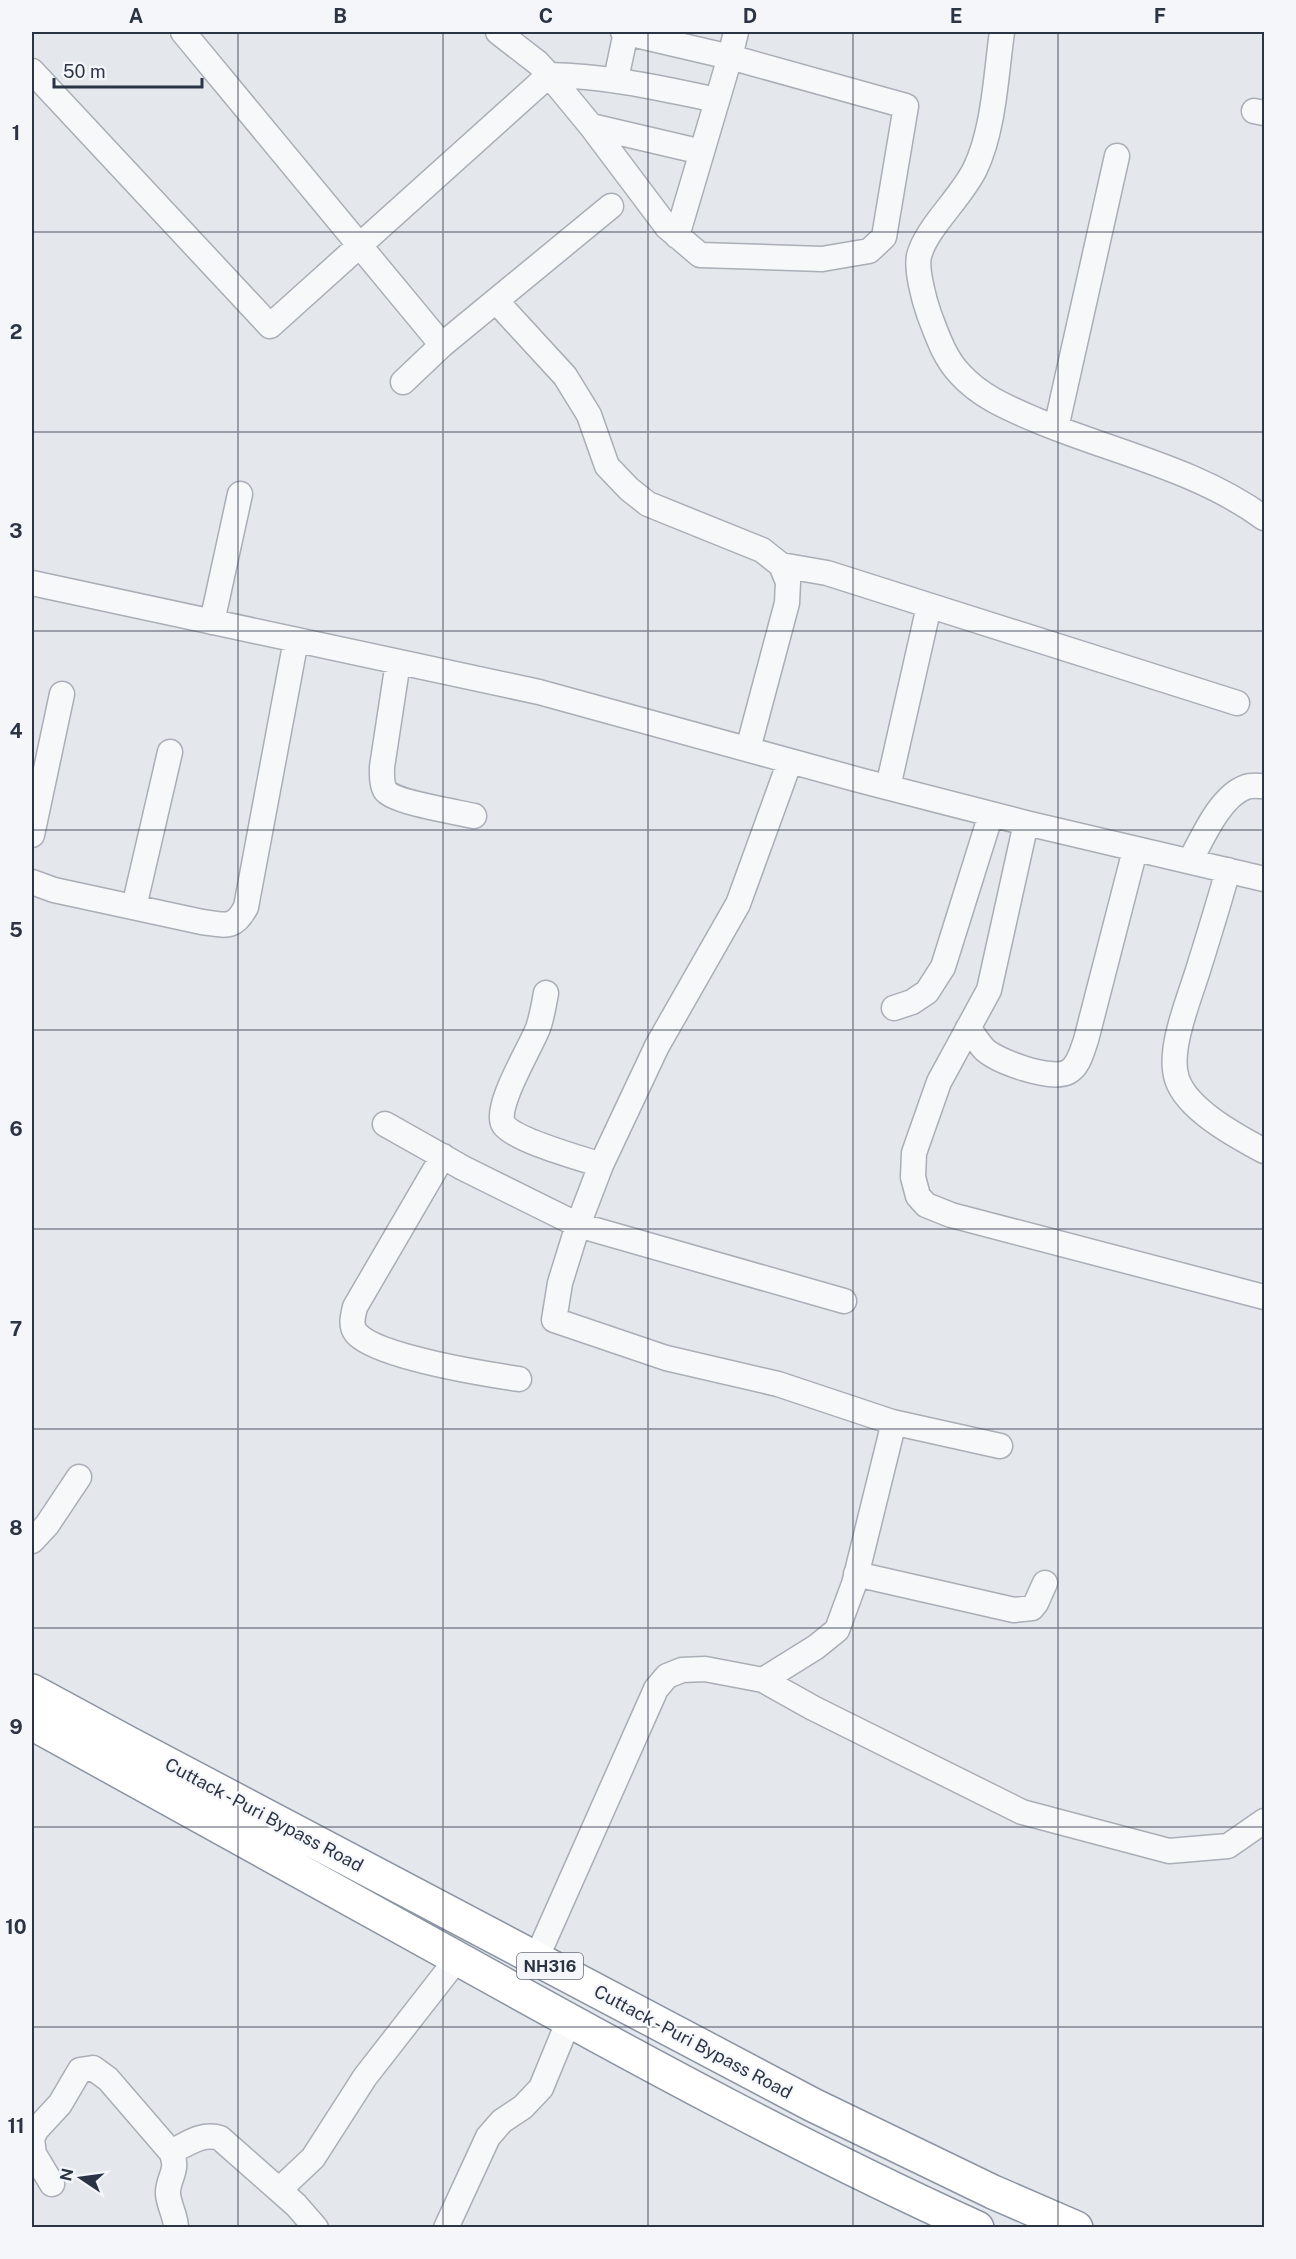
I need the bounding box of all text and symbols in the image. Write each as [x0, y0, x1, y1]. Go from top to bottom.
text: A [129, 4, 143, 28]
text: B [333, 4, 347, 28]
text: C [539, 4, 553, 28]
text: D [743, 4, 757, 28]
text: E [950, 4, 962, 28]
text: F [1154, 4, 1166, 28]
scale bar [54, 51, 202, 89]
text: 50 m [63, 61, 106, 82]
text: 1 [12, 121, 20, 145]
text: 2 [10, 320, 22, 344]
text: 3 [9, 519, 23, 543]
text: 4 [9, 719, 23, 743]
text: 5 [9, 918, 23, 942]
text: 6 [9, 1117, 23, 1141]
text: 7 [10, 1317, 22, 1341]
text: 8 [9, 1516, 23, 1540]
text: 9 [9, 1715, 23, 1739]
street label: Cuttack - Puri Bypass Road [162, 1753, 367, 1876]
text: 10 [5, 1915, 27, 1939]
road number: NH316 [517, 1953, 583, 1979]
street label: Cuttack - Puri Bypass Road [591, 1980, 796, 2103]
text: 11 [7, 2114, 25, 2138]
north arrow [51, 2148, 111, 2208]
text: N [56, 2167, 78, 2183]

